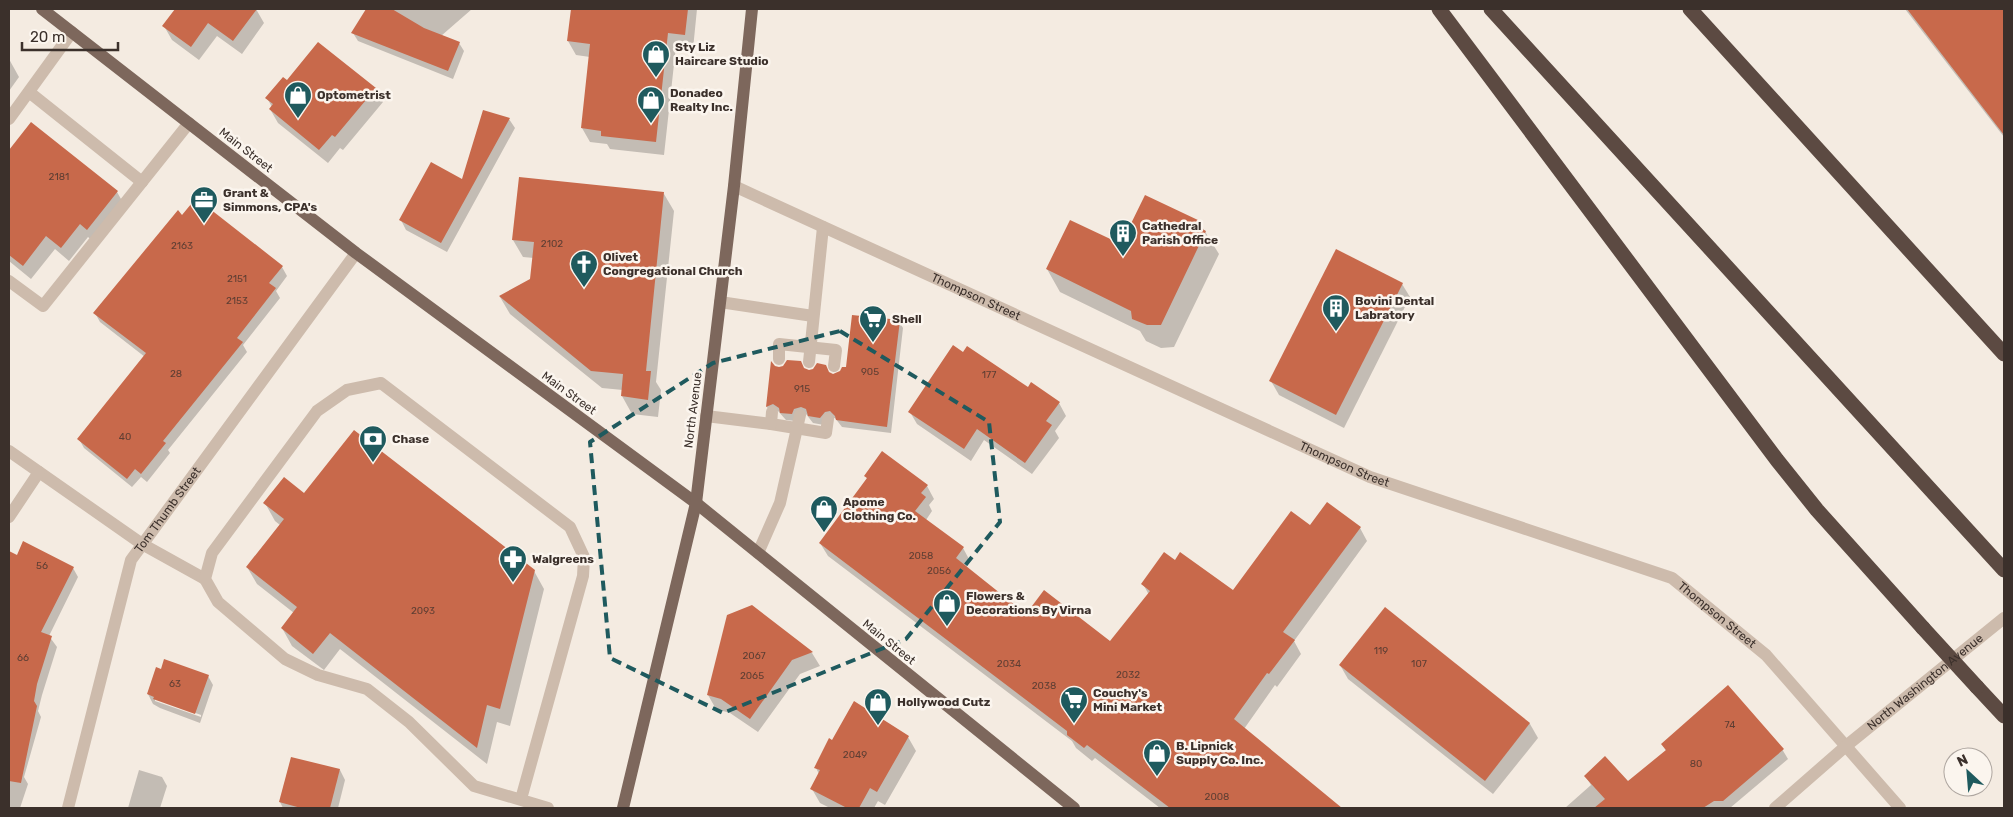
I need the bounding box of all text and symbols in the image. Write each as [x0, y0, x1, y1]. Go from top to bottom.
scale bar [22, 20, 119, 52]
text: 20 m [30, 28, 65, 46]
shop icon: Sty Liz Haircare Studio [641, 39, 671, 78]
place label: Sty Liz Haircare Studio [675, 40, 769, 68]
shop icon: Optometrist [283, 80, 313, 119]
shop icon: Donadeo Realty Inc. [636, 85, 666, 124]
place label: Donadeo Realty Inc. [670, 86, 733, 114]
place label: Optometrist [317, 88, 391, 102]
street label: Main Street [216, 125, 276, 175]
house number: 2181 [49, 171, 69, 183]
office icon: Grant & Simmons, CPA's [189, 185, 219, 224]
place label: Grant & Simmons, CPA's [223, 186, 317, 214]
building icon: Cathedral Parish Office [1108, 218, 1138, 257]
place label: Cathedral Parish Office [1142, 219, 1218, 247]
house number: 2102 [541, 238, 563, 250]
house number: 2163 [171, 240, 193, 252]
church icon: Olivet Congregational Church [569, 249, 599, 288]
place label: Olivet Congregational Church [603, 250, 743, 278]
street label: Thompson Street [929, 270, 1023, 323]
house number: 2151 [227, 273, 247, 285]
building icon: Bovini Dental Labratory [1321, 293, 1351, 332]
place label: Bovini Dental Labratory [1355, 294, 1434, 322]
house number: 2153 [226, 295, 248, 307]
supermarket icon: Shell [858, 304, 888, 343]
place label: Shell [892, 312, 922, 326]
house number: 905 [861, 366, 879, 378]
house number: 28 [170, 368, 182, 380]
street label: Main Street [539, 369, 599, 418]
house number: 177 [982, 369, 996, 381]
street label: North Avenue [681, 371, 705, 449]
house number: 915 [794, 383, 810, 395]
bank icon: Chase [358, 424, 388, 463]
house number: 40 [119, 431, 131, 443]
place label: Chase [392, 432, 429, 446]
street label: Thompson Street [1297, 439, 1391, 490]
street label: Tom Thumb Street [132, 464, 204, 555]
shop icon: Apome Clothing Co. [809, 494, 839, 533]
place label: Apome Clothing Co. [843, 495, 916, 523]
pharmacy icon: Walgreens [498, 544, 528, 583]
house number: 2058 [909, 550, 933, 562]
place label: Walgreens [532, 552, 594, 566]
house number: 56 [36, 560, 48, 572]
house number: 2056 [927, 565, 951, 577]
street label: Thompson Street [1675, 579, 1759, 651]
shop icon: Flowers & Decorations By Virna [932, 588, 962, 627]
place label: Flowers & Decorations By Virna [966, 589, 1091, 617]
house number: 2093 [411, 605, 435, 617]
street label: Main Street [860, 616, 918, 668]
street label: North Washington Avenue [1864, 631, 1986, 733]
house number: 119 [1374, 645, 1388, 657]
house number: 2067 [742, 650, 766, 662]
house number: 66 [17, 652, 29, 664]
house number: 2034 [997, 658, 1021, 670]
house number: 107 [1411, 658, 1427, 670]
house number: 2032 [1116, 669, 1140, 681]
house number: 2065 [740, 670, 764, 682]
house number: 63 [169, 678, 181, 690]
house number: 2038 [1032, 680, 1056, 692]
supermarket icon: Couchy's Mini Market [1059, 685, 1089, 724]
place label: Couchy's Mini Market [1093, 686, 1162, 714]
shop icon: Hollywood Cutz [863, 687, 893, 726]
place label: Hollywood Cutz [897, 695, 991, 709]
house number: 74 [1725, 719, 1736, 731]
shop icon: B. Lipnick Supply Co. Inc. [1142, 738, 1172, 777]
place label: B. Lipnick Supply Co. Inc. [1176, 739, 1263, 767]
north arrow [1943, 747, 1993, 797]
house number: 2049 [843, 749, 867, 761]
text: N [1954, 751, 1971, 771]
house number: 80 [1690, 758, 1702, 770]
house number: 2008 [1205, 791, 1229, 803]

